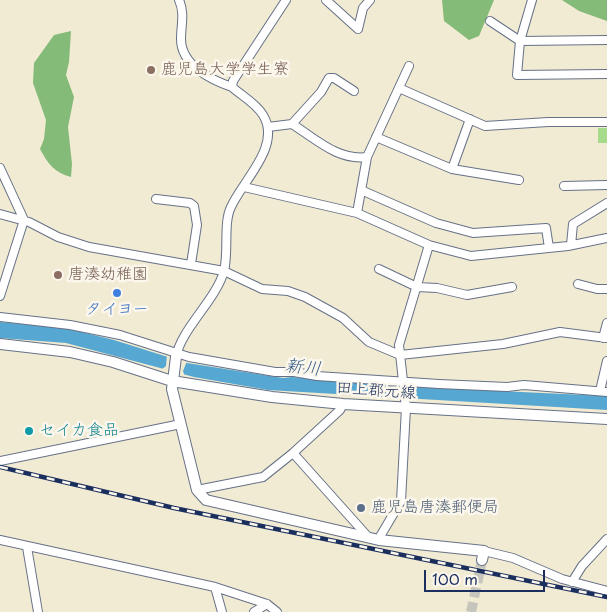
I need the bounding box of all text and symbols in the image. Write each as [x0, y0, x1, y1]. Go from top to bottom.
place label: 鹿児島大学学生寮 [161, 60, 289, 80]
marker: 鹿児島大学学生寮 [145, 64, 157, 76]
place label: 唐湊幼稚園 [68, 265, 148, 285]
marker: 唐湊幼稚園 [52, 269, 64, 281]
marker: タイヨー [111, 287, 123, 299]
place label: タイヨー [85, 300, 149, 320]
water label: 新川 [284, 355, 322, 381]
street label: 田上郡元線 [335, 379, 417, 403]
place label: セイカ食品 [39, 421, 119, 441]
marker: セイカ食品 [23, 425, 35, 437]
place label: 鹿児島唐湊郵便局 [371, 498, 499, 518]
marker: 鹿児島唐湊郵便局 [355, 502, 367, 514]
scale bar [427, 560, 548, 592]
text: 100 m [432, 567, 478, 590]

